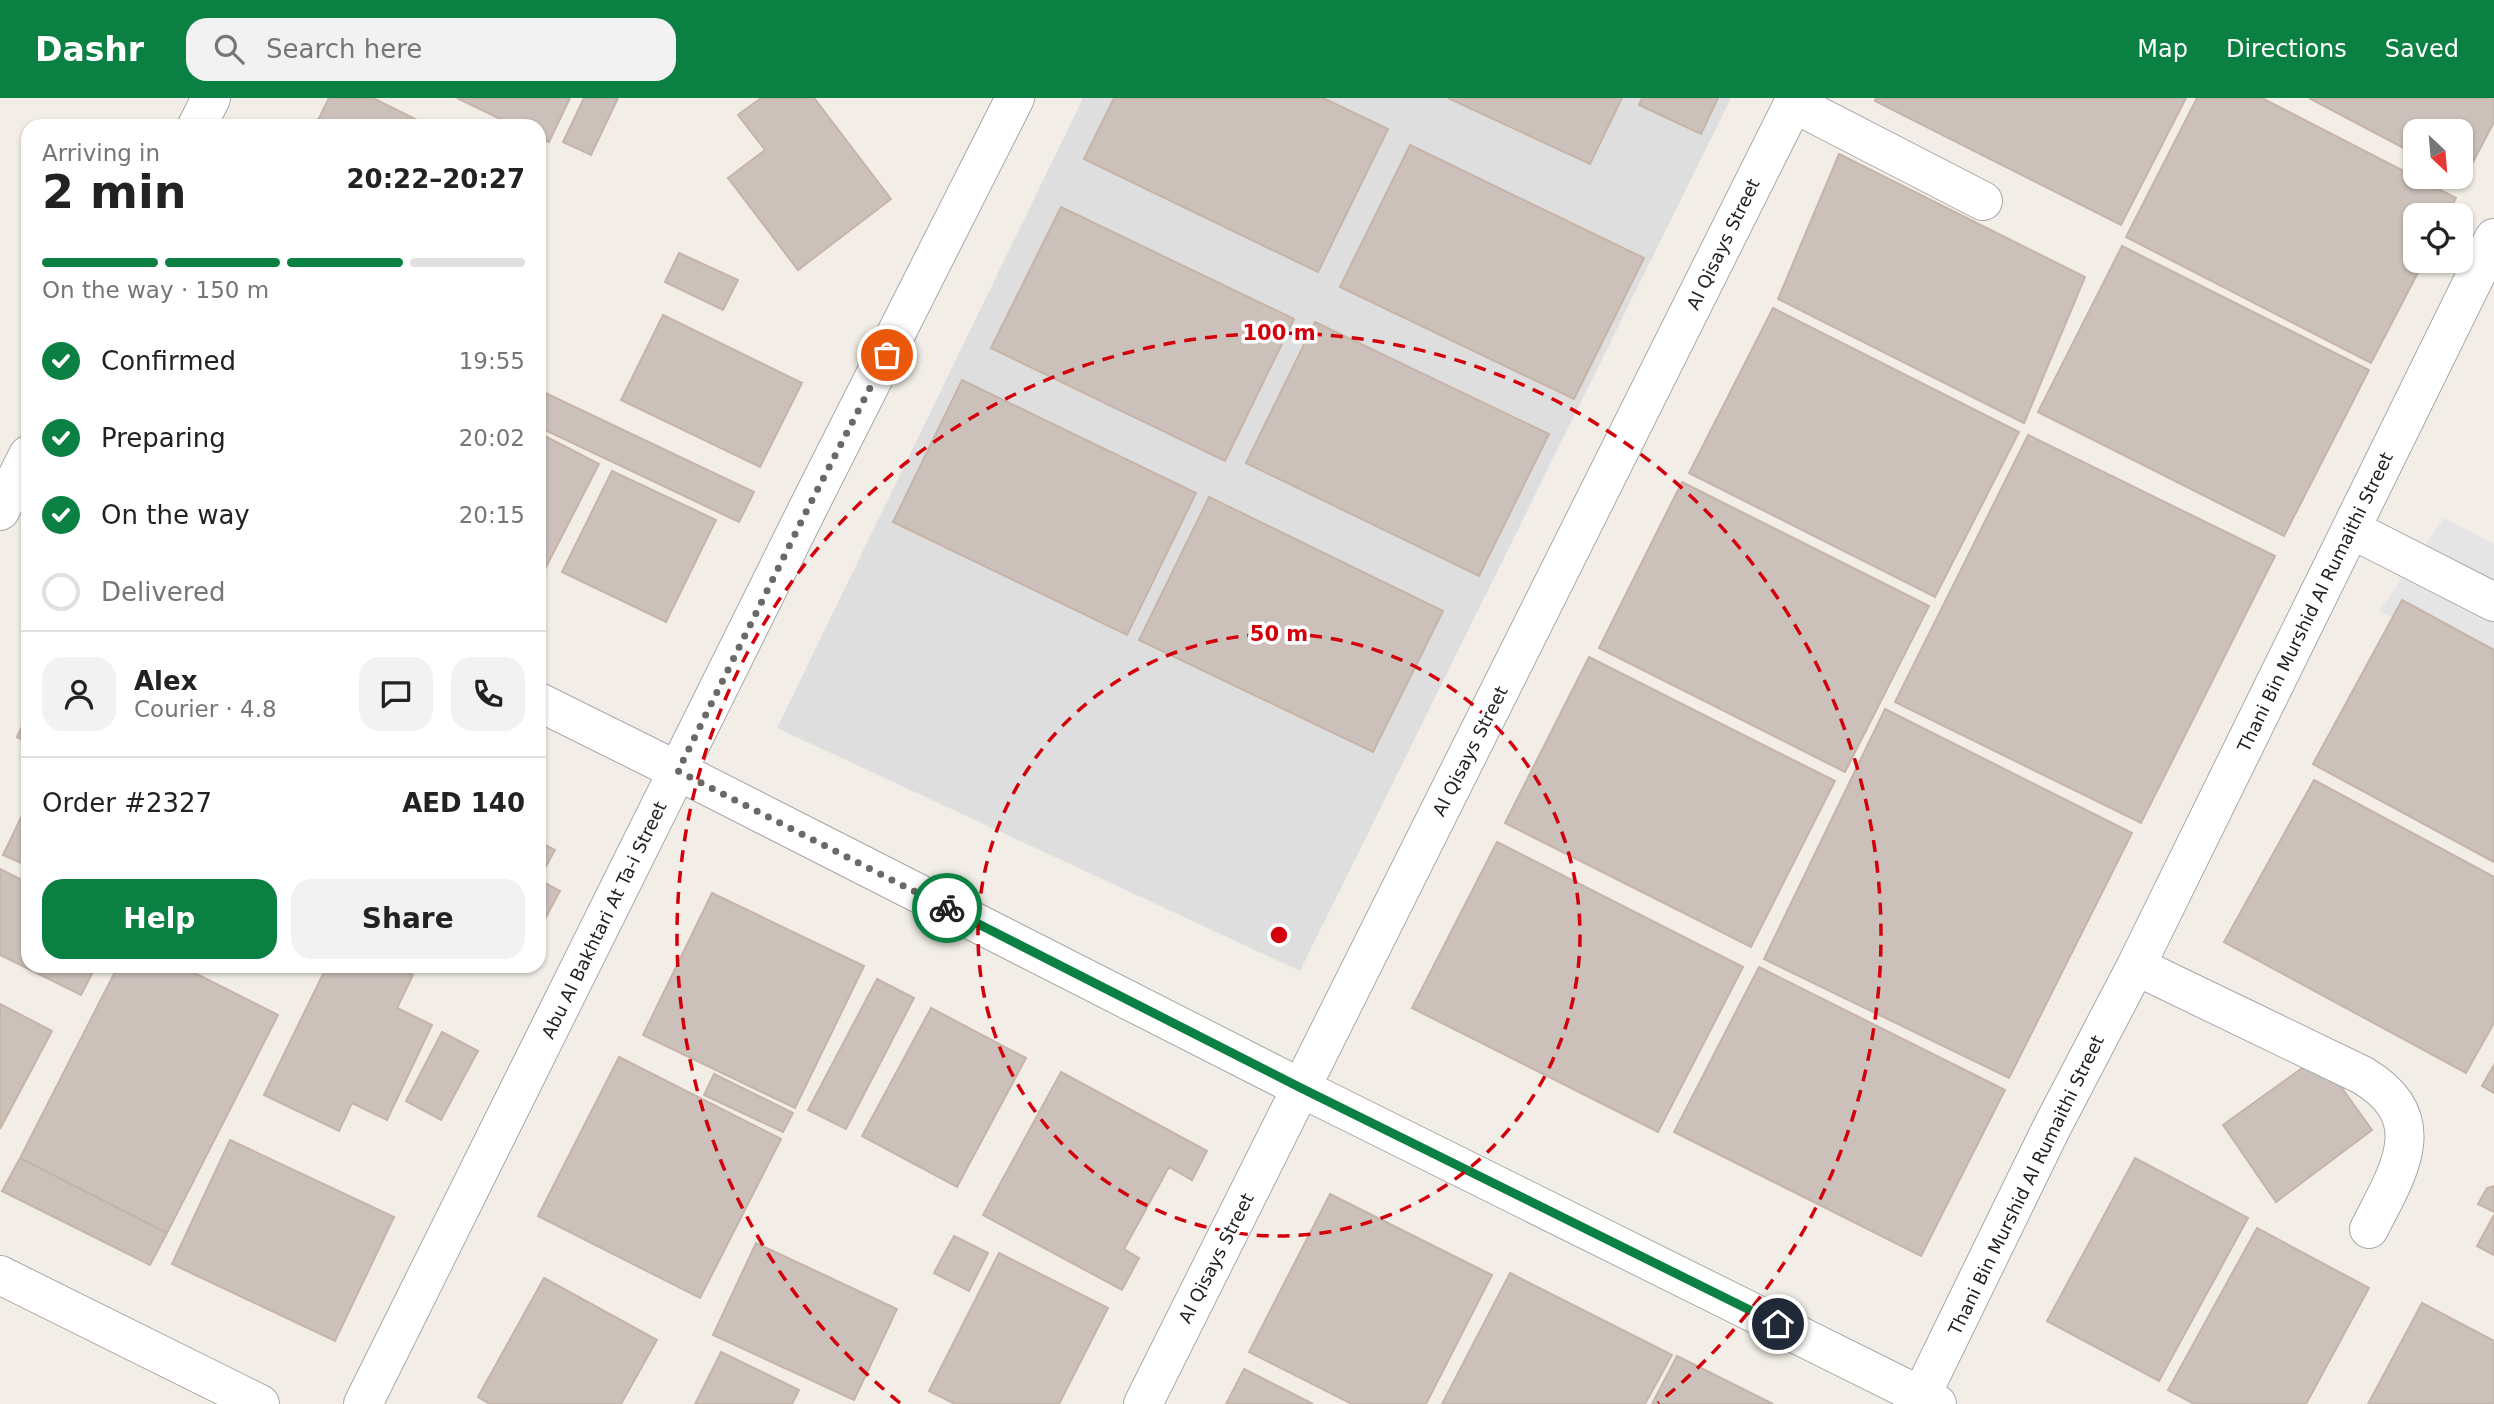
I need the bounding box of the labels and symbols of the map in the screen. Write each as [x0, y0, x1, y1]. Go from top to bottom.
north arrow [2403, 119, 2473, 189]
street label: Al Qisays Street [1682, 175, 1764, 313]
text: 100 m [1242, 321, 1316, 345]
pin [857, 325, 917, 385]
street label: Thani Bin Murshid Al Rumaithi Street [2233, 449, 2397, 756]
text: 50 m [1250, 622, 1308, 646]
street label: Al Qisays Street [1428, 682, 1512, 820]
street label: Abu Al Bakhtari At Ta-i Street [537, 798, 671, 1042]
courier [912, 873, 982, 943]
centre of rings [1267, 923, 1291, 947]
street label: Thani Bin Murshid Al Rumaithi Street [1944, 1032, 2108, 1339]
street label: Al Qisays Street [1174, 1189, 1258, 1327]
pin [1748, 1294, 1808, 1354]

